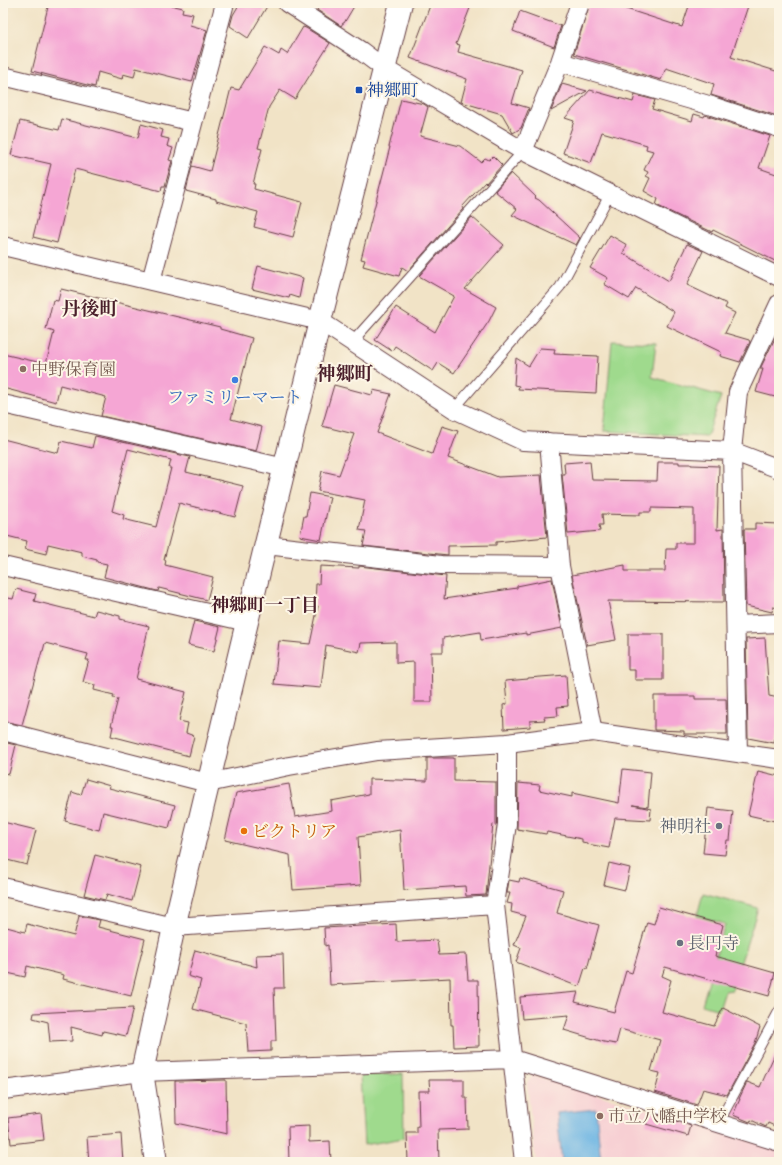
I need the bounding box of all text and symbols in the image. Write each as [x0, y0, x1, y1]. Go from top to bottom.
place label: 神郷町 [367, 80, 418, 101]
marker: 神郷町 [354, 85, 364, 95]
district label: 丹後町 [61, 297, 119, 321]
place label: 中野保育園 [31, 359, 116, 380]
district label: 神郷町 [316, 362, 374, 386]
marker: 中野保育園 [18, 364, 28, 374]
marker: ファミリーマート [230, 375, 240, 385]
place label: ファミリーマート [167, 387, 303, 408]
district label: 神郷町一丁目 [211, 594, 319, 617]
place label: 神明社 [660, 816, 711, 837]
place label: ビクトリア [252, 821, 337, 842]
marker: 神明社 [714, 821, 724, 831]
marker: ビクトリア [239, 826, 249, 836]
place label: 長円寺 [688, 933, 739, 954]
marker: 長円寺 [675, 938, 685, 948]
place label: 市立八幡中学校 [608, 1106, 727, 1127]
marker: 市立八幡中学校 [595, 1111, 605, 1121]

